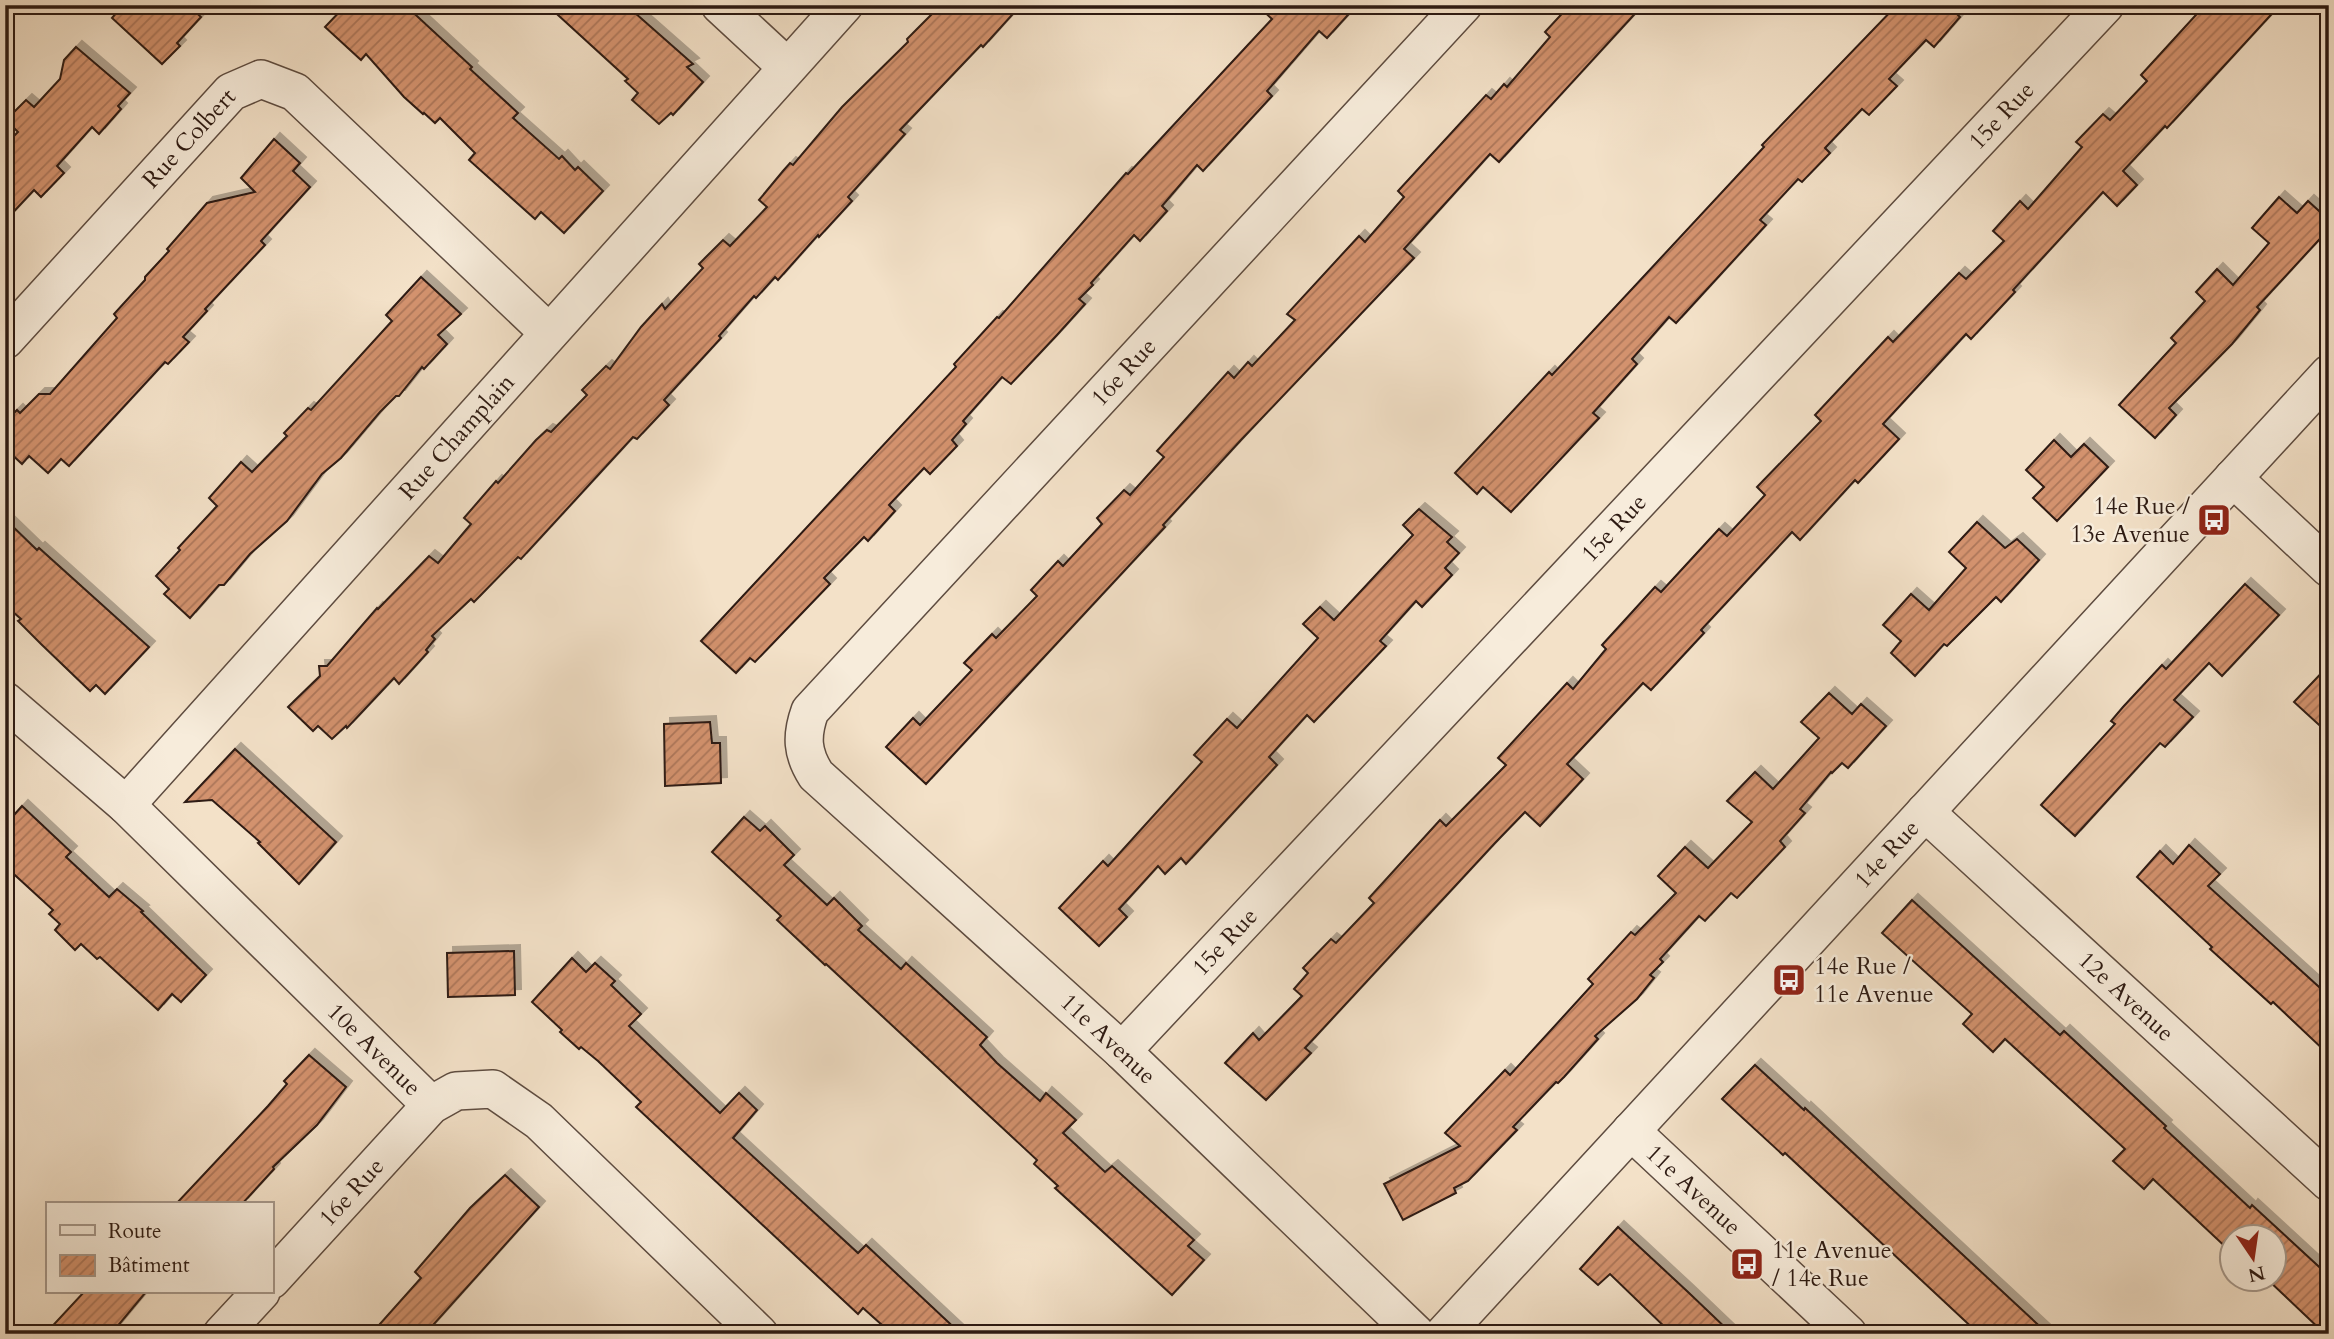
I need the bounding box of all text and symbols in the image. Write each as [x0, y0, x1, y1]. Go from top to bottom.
street label: 15e Rue [1961, 74, 2042, 157]
street label: Rue Colbert [135, 81, 243, 195]
street label: 16e Rue [1083, 331, 1164, 414]
street label: Rue Champlain [391, 366, 522, 507]
street label: 15e Rue [1573, 486, 1654, 569]
place label: 14e Rue / 13e Avenue [2070, 490, 2190, 551]
bus stop icon: 14e Rue / 13e Avenue [2195, 501, 2233, 539]
street label: 14e Rue [1846, 812, 1927, 895]
street label: 15e Rue [1184, 900, 1265, 983]
street label: 12e Avenue [2071, 944, 2182, 1049]
place label: 14e Rue / 11e Avenue [1814, 950, 1934, 1011]
bus stop icon: 14e Rue / 11e Avenue [1770, 961, 1808, 999]
street label: 11e Avenue [1053, 986, 1163, 1092]
street label: 10e Avenue [320, 996, 429, 1103]
street label: 11e Avenue [1639, 1137, 1749, 1243]
street label: 16e Rue [311, 1151, 391, 1234]
legend [46, 1202, 273, 1294]
text: Route [108, 1217, 162, 1246]
north arrow [2218, 1224, 2288, 1294]
place label: 11e Avenue / 14e Rue [1772, 1234, 1892, 1295]
bus stop icon: 11e Avenue / 14e Rue [1728, 1245, 1766, 1283]
text: Bâtiment [108, 1251, 190, 1280]
text: N [2245, 1259, 2268, 1288]

